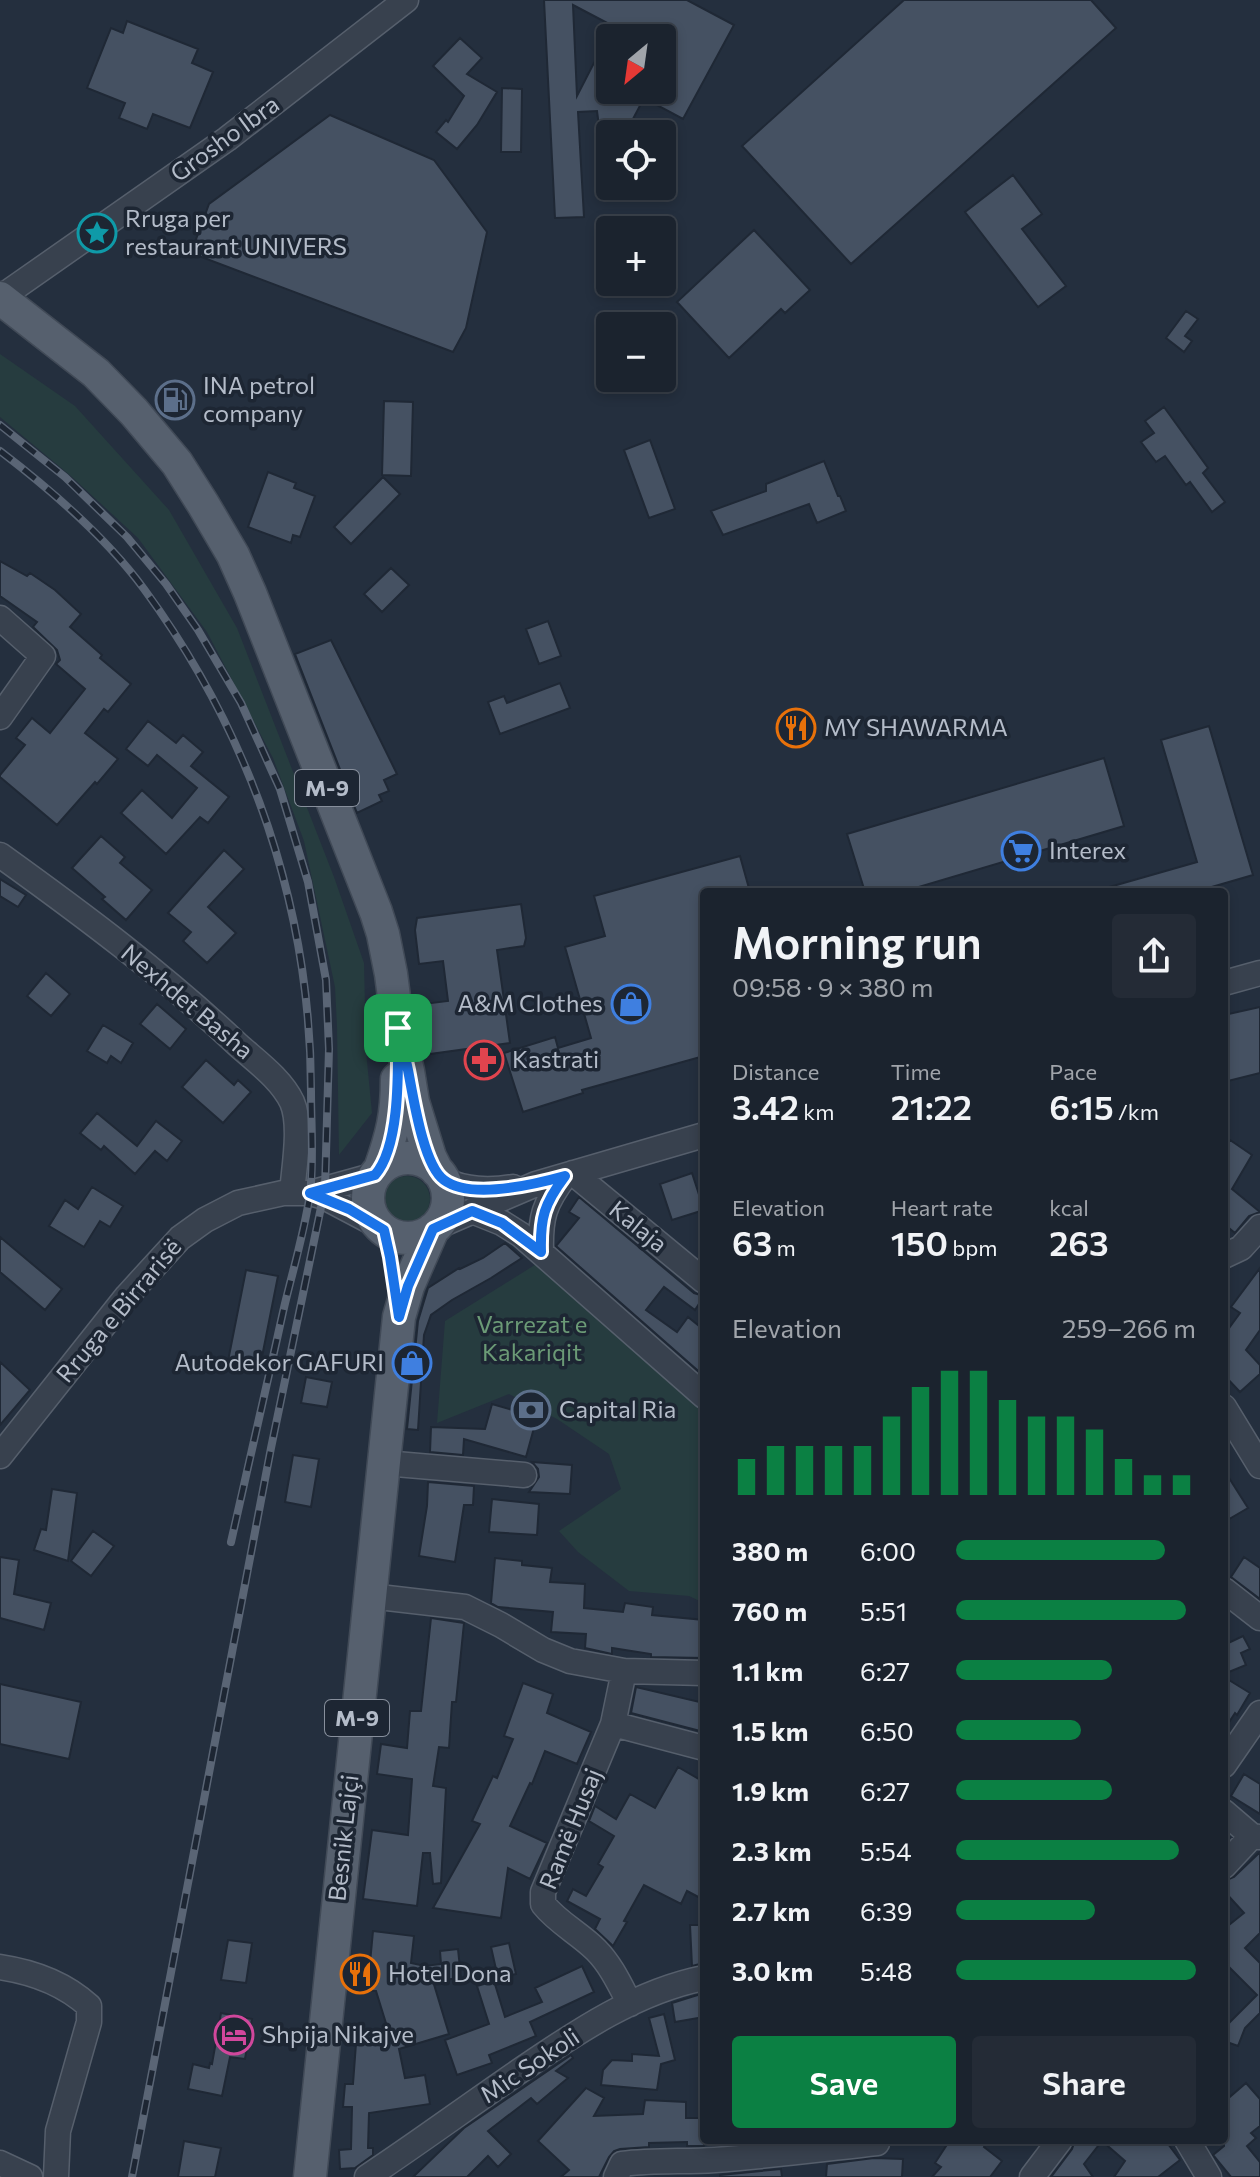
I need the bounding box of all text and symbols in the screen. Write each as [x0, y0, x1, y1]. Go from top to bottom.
north arrow [596, 24, 676, 104]
map controls [596, 24, 676, 392]
street label: Grosho Ibra [164, 89, 284, 187]
button: locate [596, 120, 676, 200]
place label: Rruga per restaurant UNIVERS [125, 203, 347, 260]
place icon: Rruga per restaurant UNIVERS [76, 212, 118, 254]
button: + [596, 216, 676, 296]
button: − [596, 312, 676, 392]
place label: INA petrol company [203, 370, 315, 427]
fuel station icon: INA petrol company [154, 379, 196, 421]
restaurant icon: MY SHAWARMA [775, 707, 817, 749]
place label: MY SHAWARMA [824, 712, 1008, 741]
road number: M-9 [295, 770, 359, 806]
supermarket icon: Interex [1000, 830, 1042, 872]
place label: Interex [1049, 835, 1127, 864]
text: Morning run [732, 914, 982, 968]
button: share [1112, 914, 1196, 998]
street label: Nexhdet Basha [116, 937, 260, 1064]
text: 09:58 · 9 × 380 m [732, 971, 933, 1002]
shop icon: A&M Clothes [610, 983, 652, 1025]
place label: A&M Clothes [457, 988, 603, 1017]
pin [364, 994, 432, 1062]
icon: arrive [376, 1006, 420, 1050]
pharmacy icon: Kastrati [463, 1039, 505, 1081]
place label: Kastrati [512, 1044, 599, 1073]
text: Distance [732, 1058, 819, 1085]
text: Time [891, 1058, 941, 1085]
text: Pace [1049, 1058, 1097, 1085]
text: 3.42 [732, 1085, 799, 1127]
text: 21:22 [891, 1085, 972, 1127]
text: 6:15 [1049, 1085, 1114, 1127]
text: km [799, 1098, 834, 1125]
text: /km [1114, 1098, 1159, 1125]
street label: Kalaja [604, 1194, 674, 1258]
text: Elevation [732, 1194, 825, 1221]
text: Heart rate [891, 1194, 993, 1221]
text: kcal [1049, 1194, 1089, 1221]
text: 63 [732, 1221, 772, 1263]
text: 150 [891, 1221, 948, 1263]
text: 263 [1049, 1221, 1109, 1263]
street label: Rruga e Birrarisë [49, 1232, 186, 1388]
text: m [772, 1234, 796, 1261]
text: bpm [948, 1234, 997, 1261]
park label: Varrezat e Kakariqit [477, 1309, 587, 1366]
text: Elevation [732, 1312, 842, 1343]
text: 259–266 m [1062, 1312, 1196, 1343]
shop icon: Autodekor GAFURI [391, 1342, 433, 1384]
place label: Autodekor GAFURI [175, 1347, 384, 1376]
bank icon: Capital Ria [510, 1389, 552, 1431]
place label: Capital Ria [559, 1394, 676, 1423]
text: 380 m [732, 1535, 808, 1566]
text: 6:00 [860, 1535, 916, 1566]
text: 760 m [732, 1595, 807, 1626]
text: 5:51 [860, 1595, 907, 1626]
text: 1.1 km [732, 1655, 803, 1686]
text: 6:27 [860, 1655, 910, 1686]
road number: M-9 [325, 1700, 389, 1736]
text: 1.5 km [732, 1715, 808, 1746]
text: 6:50 [860, 1715, 914, 1746]
street label: Ramë Husaj [532, 1764, 607, 1893]
street label: Besnik Lajçi [321, 1773, 364, 1903]
text: 1.9 km [732, 1775, 809, 1806]
text: 6:27 [860, 1775, 910, 1806]
text: 2.3 km [732, 1835, 811, 1866]
text: 5:54 [860, 1835, 912, 1866]
text: 2.7 km [732, 1895, 810, 1926]
text: 6:39 [860, 1895, 913, 1926]
restaurant icon: Hotel Dona [339, 1953, 381, 1995]
text: 3.0 km [732, 1955, 813, 1986]
text: 5:48 [860, 1955, 912, 1986]
place label: Hotel Dona [388, 1958, 512, 1987]
hotel icon: Shpija Nikajve [213, 2014, 255, 2056]
place label: Shpija Nikajve [262, 2019, 414, 2048]
street label: Mic Sokoli [474, 2021, 584, 2108]
button: Save [732, 2036, 956, 2128]
button: Share [972, 2036, 1196, 2128]

